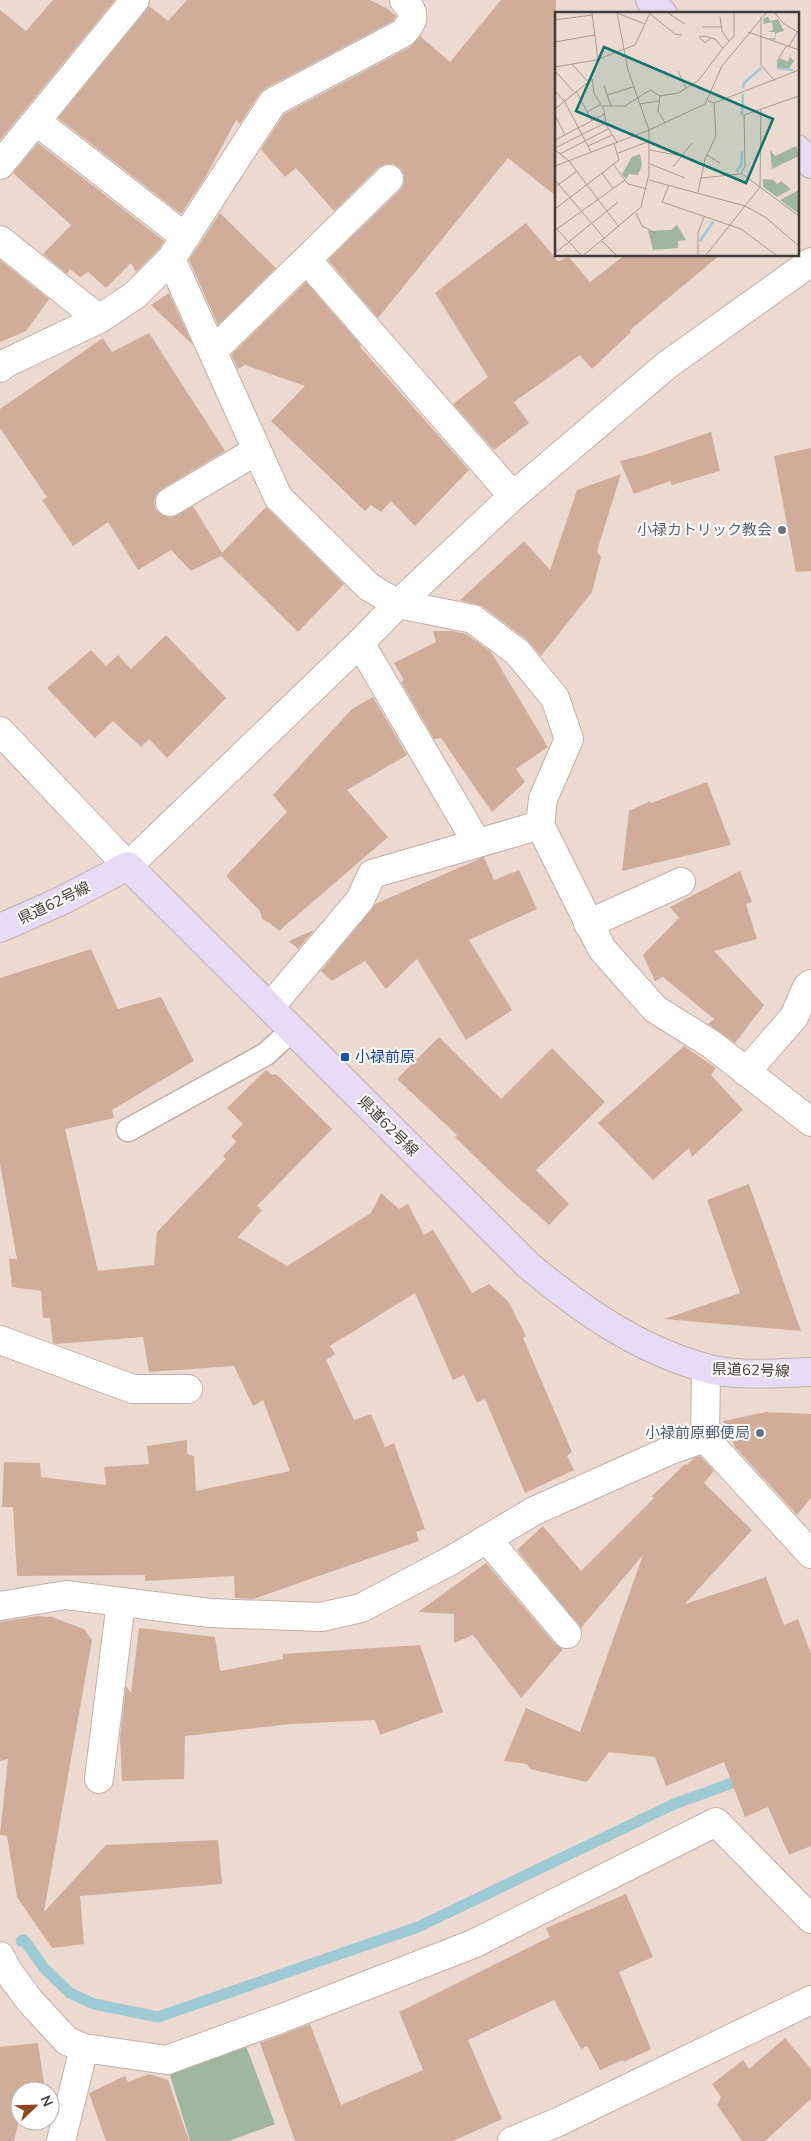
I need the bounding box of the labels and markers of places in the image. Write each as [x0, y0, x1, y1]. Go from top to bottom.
place label: 小禄カトリック教会 [637, 520, 772, 540]
marker: 小禄カトリック教会 [776, 524, 788, 536]
place label: 小禄前原 [355, 1047, 415, 1067]
marker: 小禄前原 [339, 1051, 351, 1063]
place label: 小禄前原郵便局 [645, 1423, 750, 1443]
marker: 小禄前原郵便局 [754, 1427, 766, 1439]

